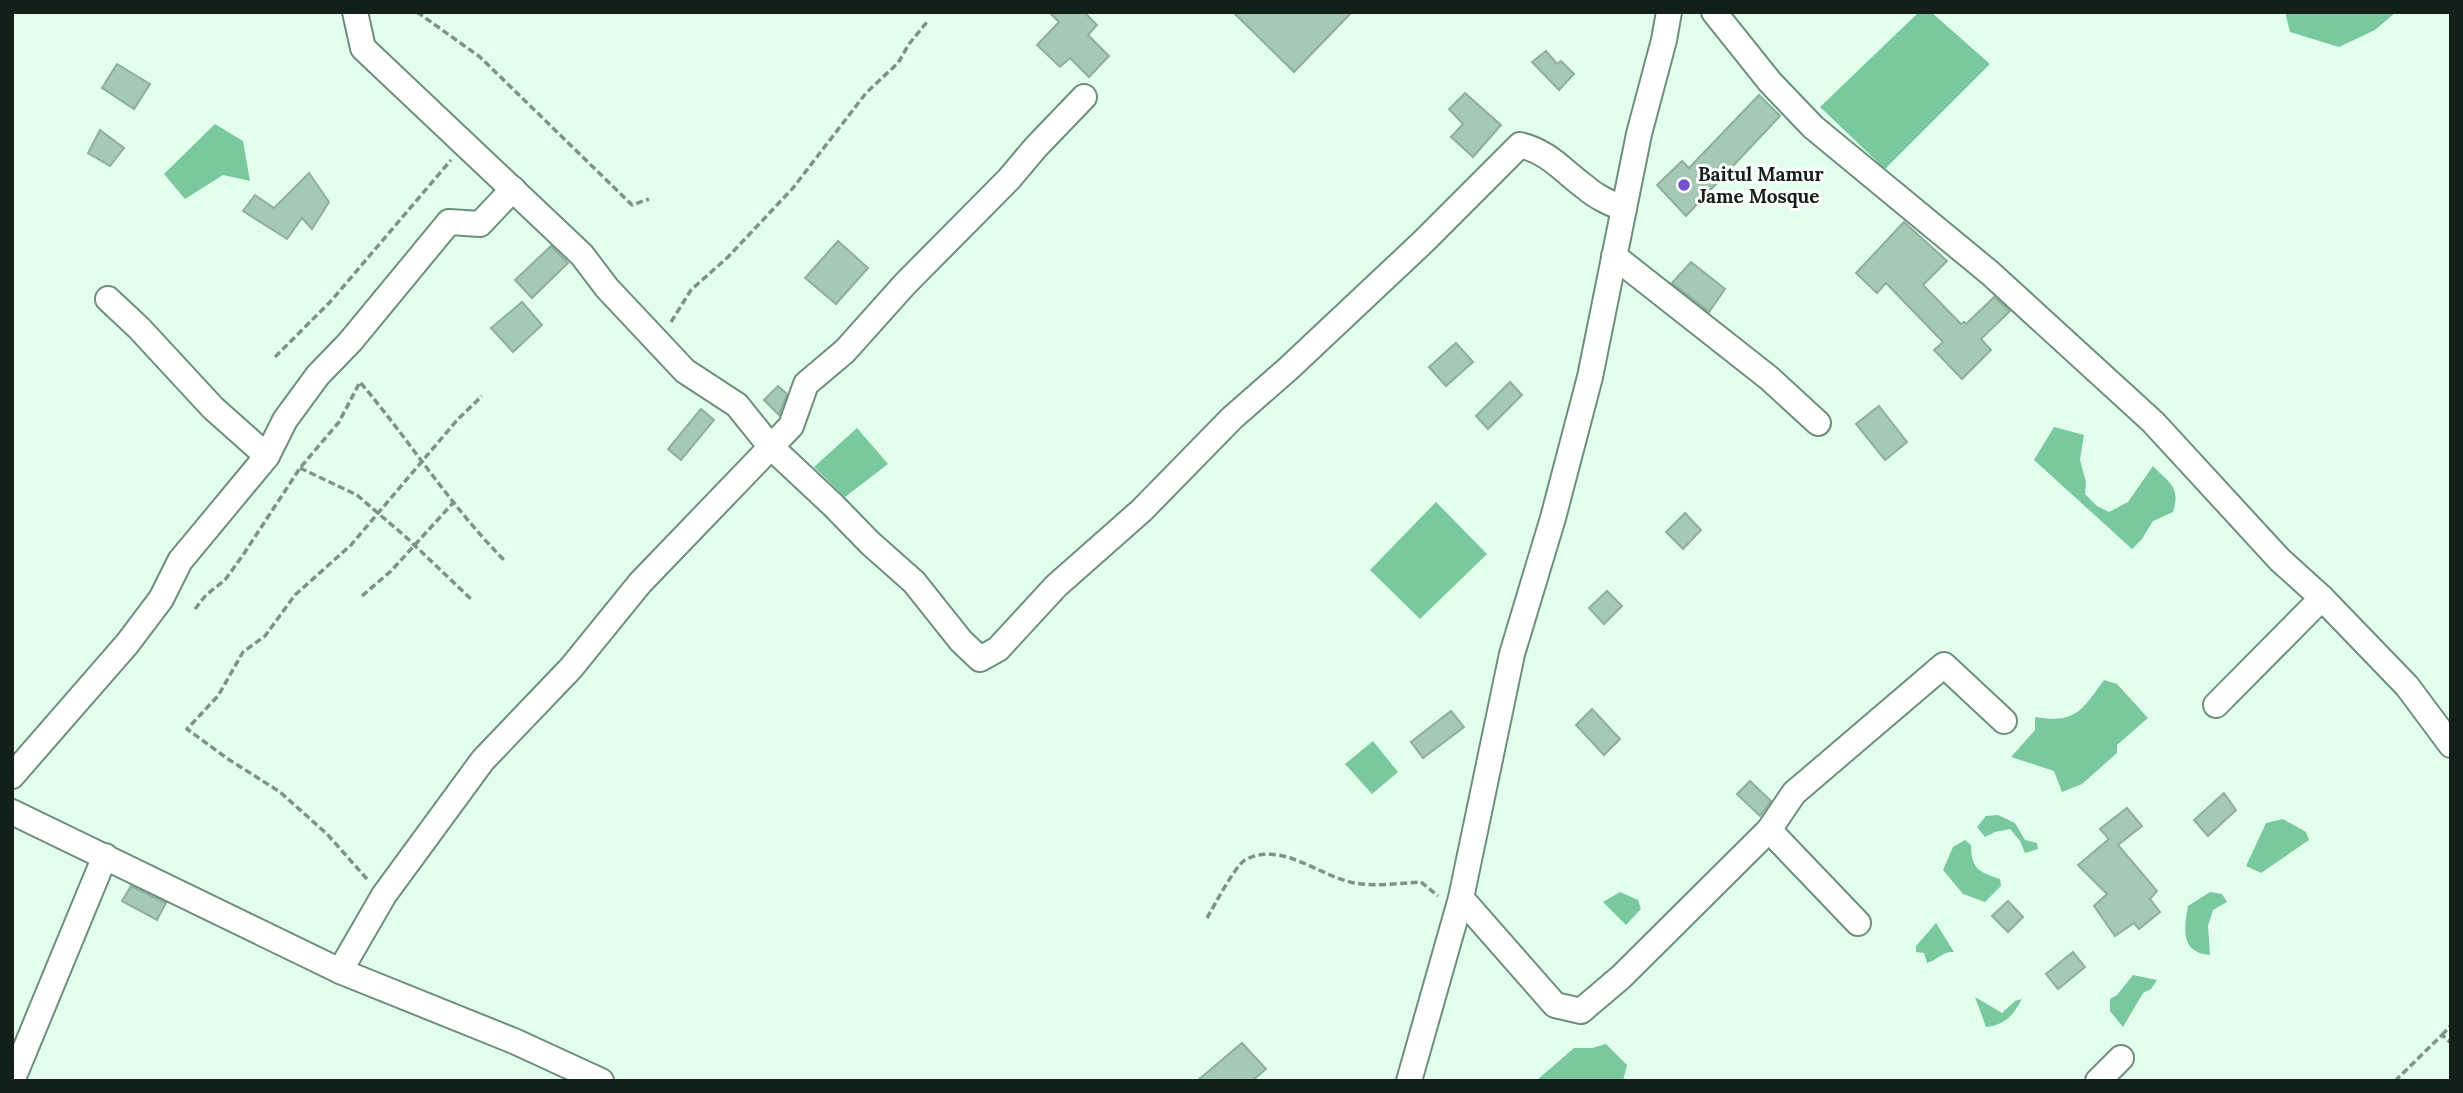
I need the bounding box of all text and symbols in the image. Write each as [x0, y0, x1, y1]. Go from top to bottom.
place label: Baitul Mamur Jame Mosque [1698, 162, 1824, 208]
marker: Baitul Mamur Jame Mosque [1676, 177, 1692, 193]

